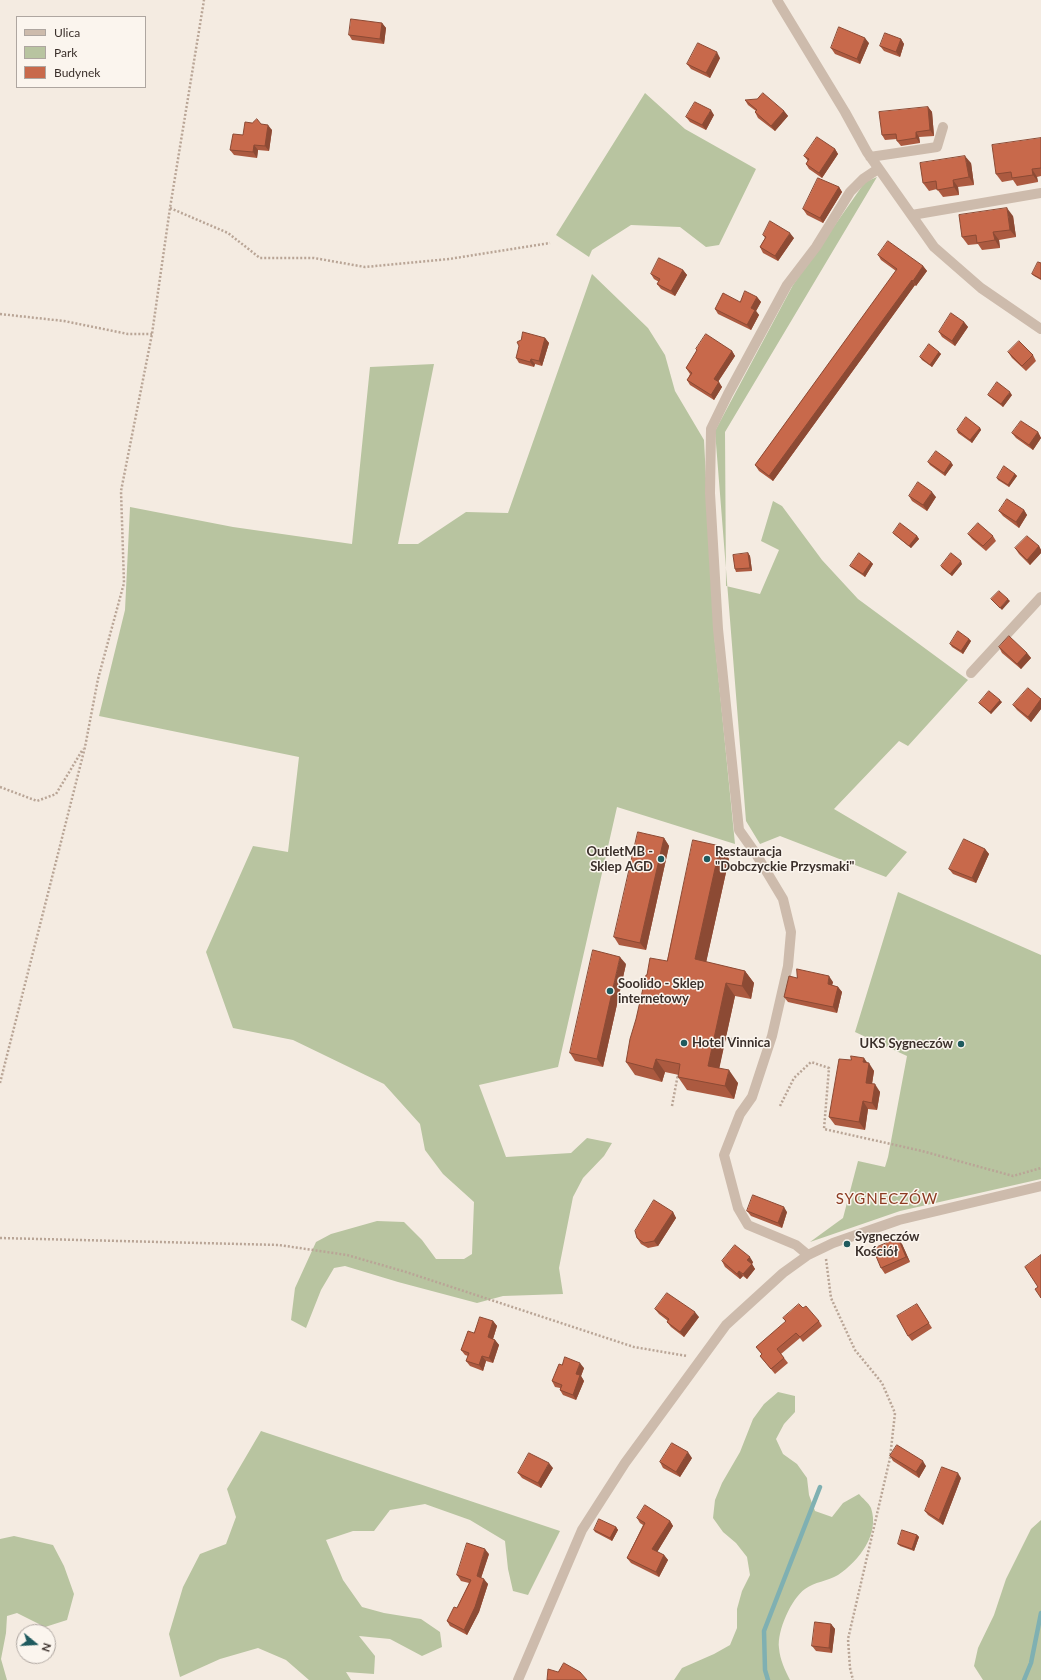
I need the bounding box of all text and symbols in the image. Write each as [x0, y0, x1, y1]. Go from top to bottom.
legend [16, 16, 146, 88]
text: Ulica [54, 25, 80, 40]
text: Park [54, 45, 77, 60]
text: Budynek [54, 65, 100, 80]
place label: OutletMB - Sklep AGD [587, 844, 653, 875]
place label: Restauracja "Dobczyckie Przysmaki" [715, 844, 854, 875]
marker: OutletMB - Sklep AGD [656, 854, 666, 864]
marker: Restauracja "Dobczyckie Przysmaki" [702, 854, 712, 864]
place label: Soolido - Sklep internetowy [618, 976, 704, 1007]
marker: Soolido - Sklep internetowy [605, 986, 615, 996]
place label: Hotel Vinnica [692, 1035, 770, 1051]
place label: UKS Sygneczów [860, 1036, 953, 1052]
marker: Hotel Vinnica [679, 1038, 689, 1048]
marker: UKS Sygneczów [956, 1039, 966, 1049]
district label: SYGNECZÓW [836, 1190, 938, 1208]
place label: Sygneczów Kościół [855, 1229, 920, 1260]
marker: Sygneczów Kościół [842, 1239, 852, 1249]
north arrow [16, 1624, 56, 1664]
text: N [39, 1642, 54, 1654]

